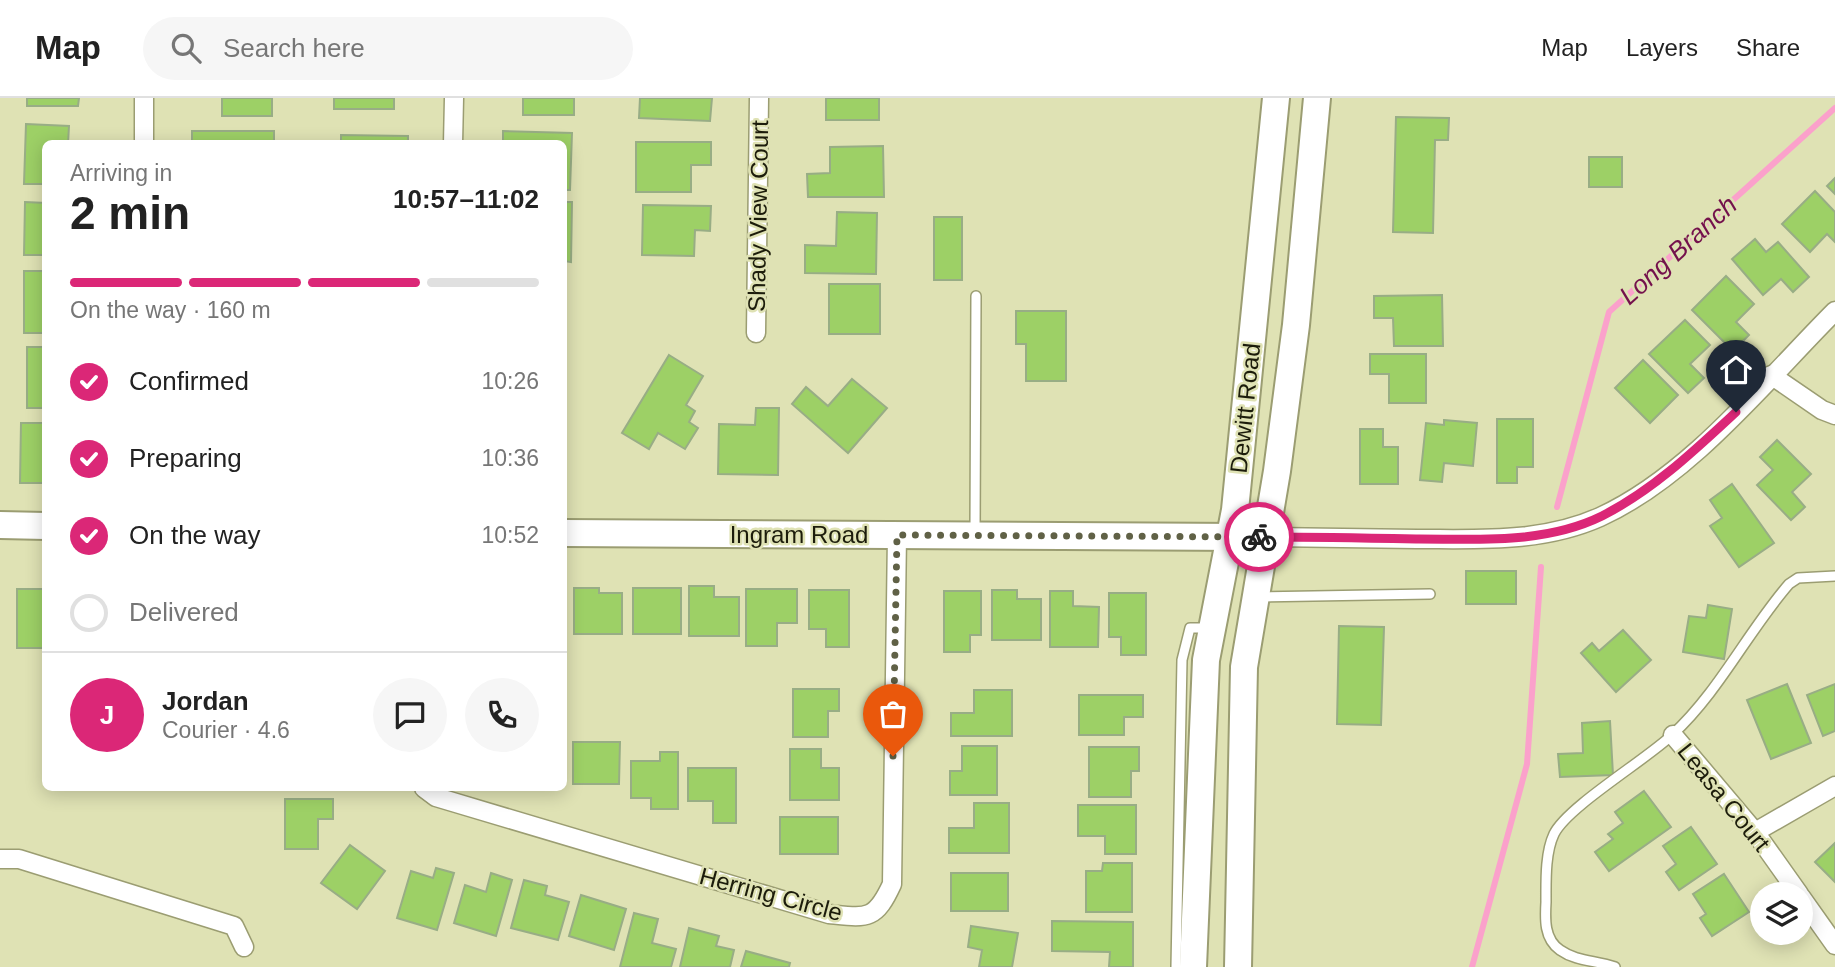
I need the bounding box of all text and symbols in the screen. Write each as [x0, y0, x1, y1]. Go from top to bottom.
search box [143, 17, 633, 80]
text: Map [35, 29, 101, 66]
icon: search [167, 29, 205, 67]
text: Search here [223, 33, 365, 63]
text: Map [1541, 34, 1588, 61]
text: Layers [1626, 34, 1698, 61]
text: Share [1736, 34, 1800, 61]
street label: Shady View Court [743, 120, 773, 312]
text: Arriving in [70, 160, 172, 186]
text: 10:57–11:02 [393, 184, 539, 214]
text: 2 min [70, 187, 190, 239]
water label: Long Branch [1613, 190, 1743, 310]
text: On the way · 160 m [70, 297, 271, 323]
pin [1706, 340, 1766, 412]
street label: Dewitt Road [1225, 342, 1265, 474]
icon: home [1717, 351, 1755, 389]
icon: check [70, 363, 108, 401]
text: Confirmed [129, 366, 249, 396]
text: 10:26 [481, 368, 539, 394]
icon: check [70, 440, 108, 478]
text: Preparing [129, 443, 242, 473]
text: 10:36 [481, 445, 539, 471]
courier [1224, 502, 1294, 572]
icon: check [70, 517, 108, 555]
icon: bike [1240, 518, 1278, 556]
text: On the way [129, 520, 261, 550]
street label: Ingram Road [730, 521, 868, 548]
text: 10:52 [481, 522, 539, 548]
text: Delivered [129, 597, 239, 627]
button: chat [373, 678, 447, 752]
button: phone [465, 678, 539, 752]
pin [863, 684, 923, 756]
text: Jordan [162, 686, 249, 716]
icon: bag [874, 695, 912, 733]
text: J [100, 700, 114, 730]
text: Courier · 4.6 [162, 717, 290, 743]
street label: Leasa Court [1672, 738, 1776, 857]
street label: Herring Circle [697, 862, 845, 926]
map controls [1750, 882, 1813, 945]
button: layers [1750, 882, 1813, 945]

